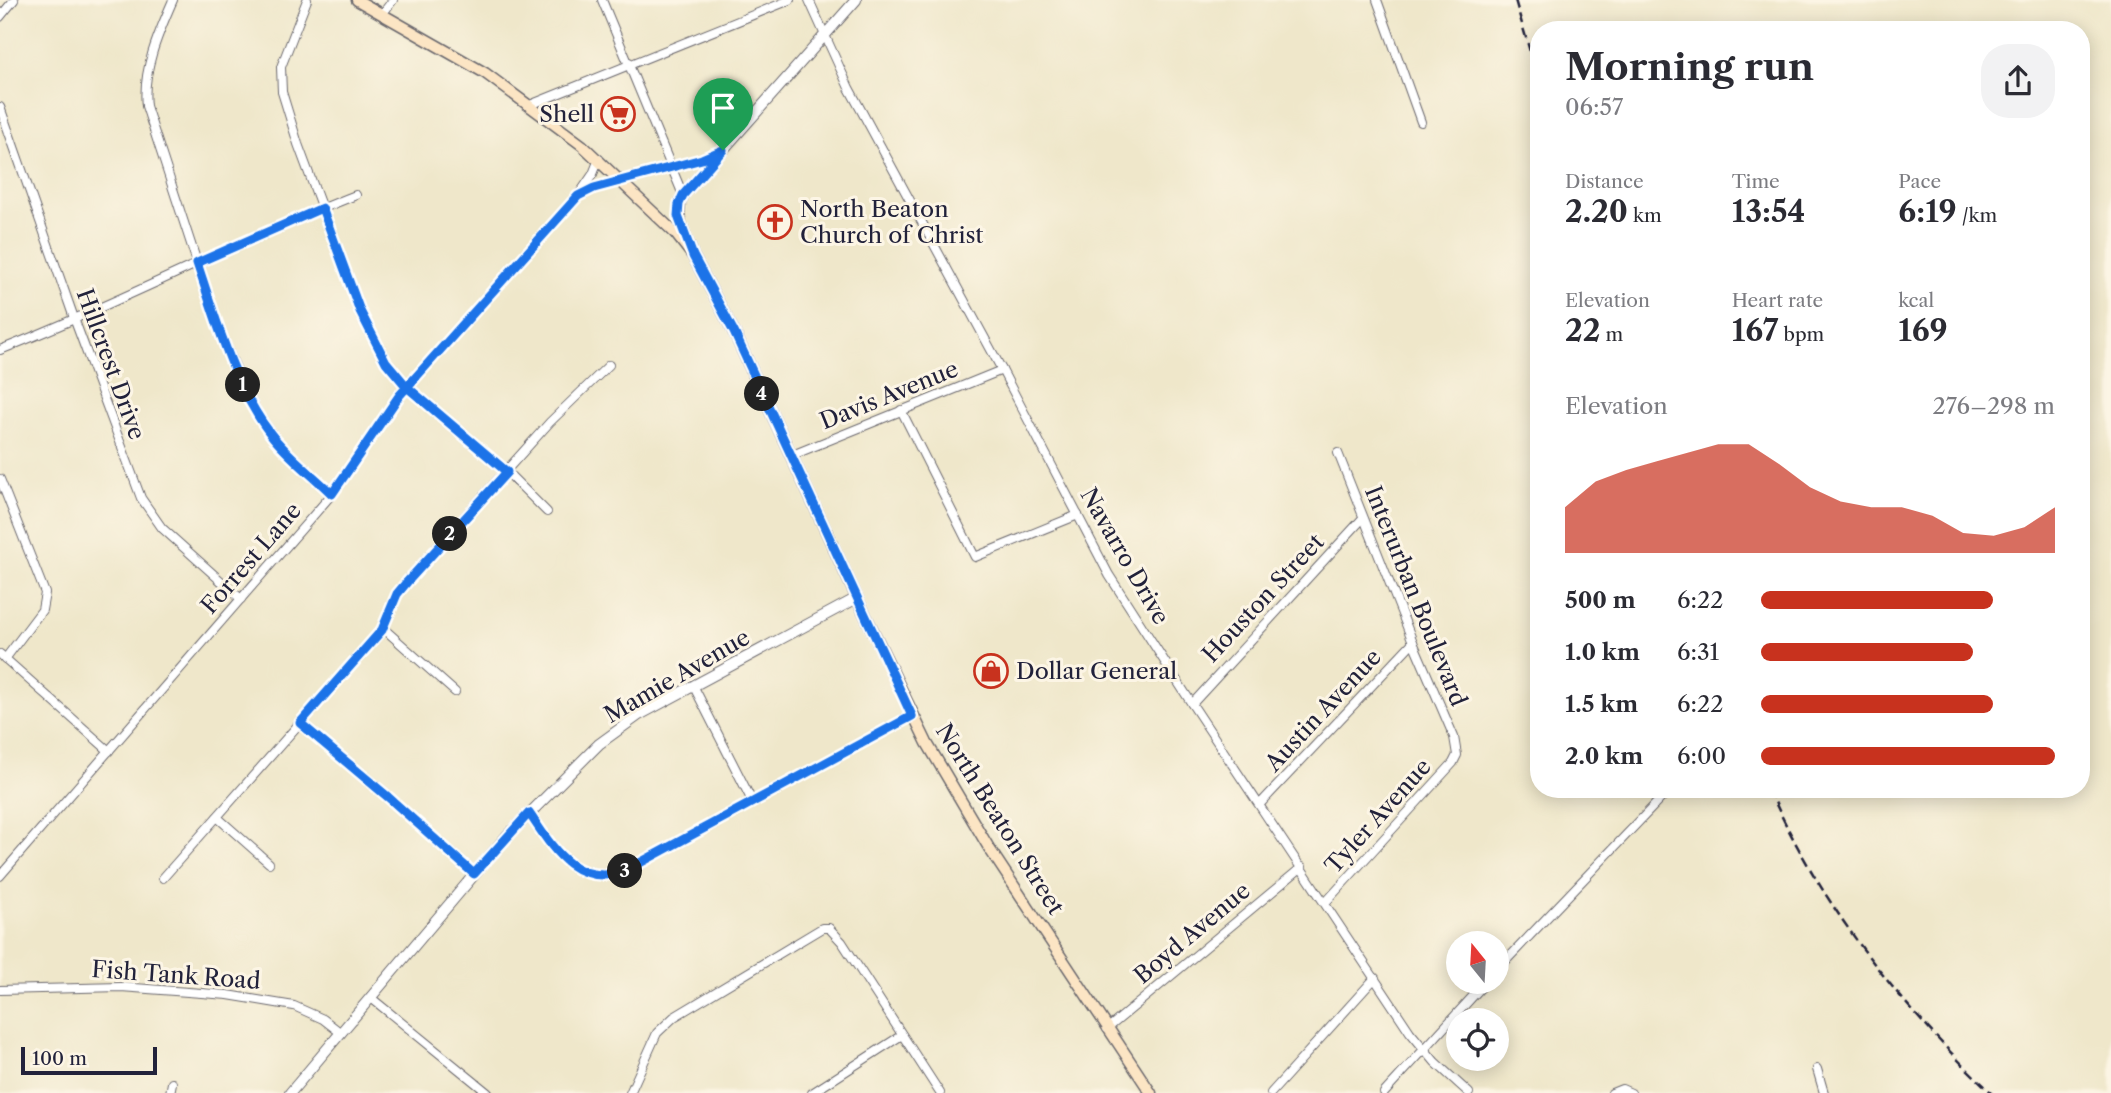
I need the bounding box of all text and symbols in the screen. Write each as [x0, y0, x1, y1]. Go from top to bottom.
text: Morning run [1565, 43, 1814, 90]
button: share [1981, 44, 2055, 118]
pin [693, 78, 753, 150]
icon: arrive [704, 89, 742, 127]
text: 06:57 [1565, 93, 1623, 121]
supermarket icon: Shell [599, 95, 637, 133]
place label: Shell [539, 100, 594, 128]
text: Distance [1565, 170, 1644, 193]
text: Time [1732, 170, 1780, 193]
text: Pace [1898, 170, 1941, 193]
text: 2.20 [1565, 193, 1628, 230]
text: 13:54 [1732, 193, 1805, 230]
text: 6:19 [1898, 193, 1957, 230]
place label: North Beaton Church of Christ [800, 195, 983, 249]
church icon: North Beaton Church of Christ [756, 203, 794, 241]
text: km [1628, 204, 1662, 227]
text: /km [1957, 204, 1997, 227]
street label: Hillcrest Drive [71, 285, 151, 443]
text: Elevation [1565, 289, 1650, 312]
text: Heart rate [1732, 289, 1823, 312]
text: kcal [1898, 289, 1934, 312]
text: 22 [1565, 312, 1600, 349]
text: 167 [1732, 312, 1778, 349]
text: 169 [1898, 312, 1948, 349]
text: m [1600, 323, 1623, 346]
text: bpm [1778, 323, 1824, 346]
street label: Davis Avenue [816, 355, 962, 435]
pin: 1 [226, 368, 260, 402]
text: 1 [238, 373, 247, 396]
pin: 4 [744, 376, 780, 412]
text: 4 [756, 382, 767, 405]
text: Elevation [1565, 392, 1668, 420]
text: 276–298 m [1932, 392, 2055, 420]
street label: Interurban Boulevard [1359, 482, 1473, 710]
street label: Navarro Drive [1075, 483, 1175, 629]
street label: Forrest Lane [195, 496, 307, 620]
pin: 2 [433, 516, 468, 552]
text: 2 [444, 522, 455, 545]
street label: Houston Street [1196, 528, 1330, 668]
text: 500 m [1565, 586, 1636, 614]
text: 6:22 [1677, 586, 1723, 614]
street label: Mamie Avenue [599, 623, 755, 729]
text: 1.0 km [1565, 638, 1640, 666]
text: 6:31 [1677, 638, 1719, 666]
street label: Austin Avenue [1258, 643, 1387, 778]
shop icon: Dollar General [972, 652, 1010, 690]
place label: Dollar General [1016, 657, 1177, 685]
text: 1.5 km [1565, 690, 1638, 718]
text: 6:22 [1677, 690, 1723, 718]
street label: North Beaton Street [930, 718, 1070, 920]
text: 2.0 km [1565, 742, 1643, 770]
text: 6:00 [1677, 742, 1726, 770]
street label: Tyler Avenue [1319, 753, 1437, 879]
pin: 3 [608, 854, 642, 888]
text: 3 [619, 859, 630, 882]
street label: Boyd Avenue [1128, 876, 1256, 990]
north arrow [1446, 931, 1508, 994]
map controls [1446, 931, 1509, 1071]
street label: Fish Tank Road [91, 955, 261, 995]
button: locate [1446, 1008, 1509, 1071]
scale bar [21, 1044, 158, 1076]
text: 100 m [32, 1047, 87, 1070]

